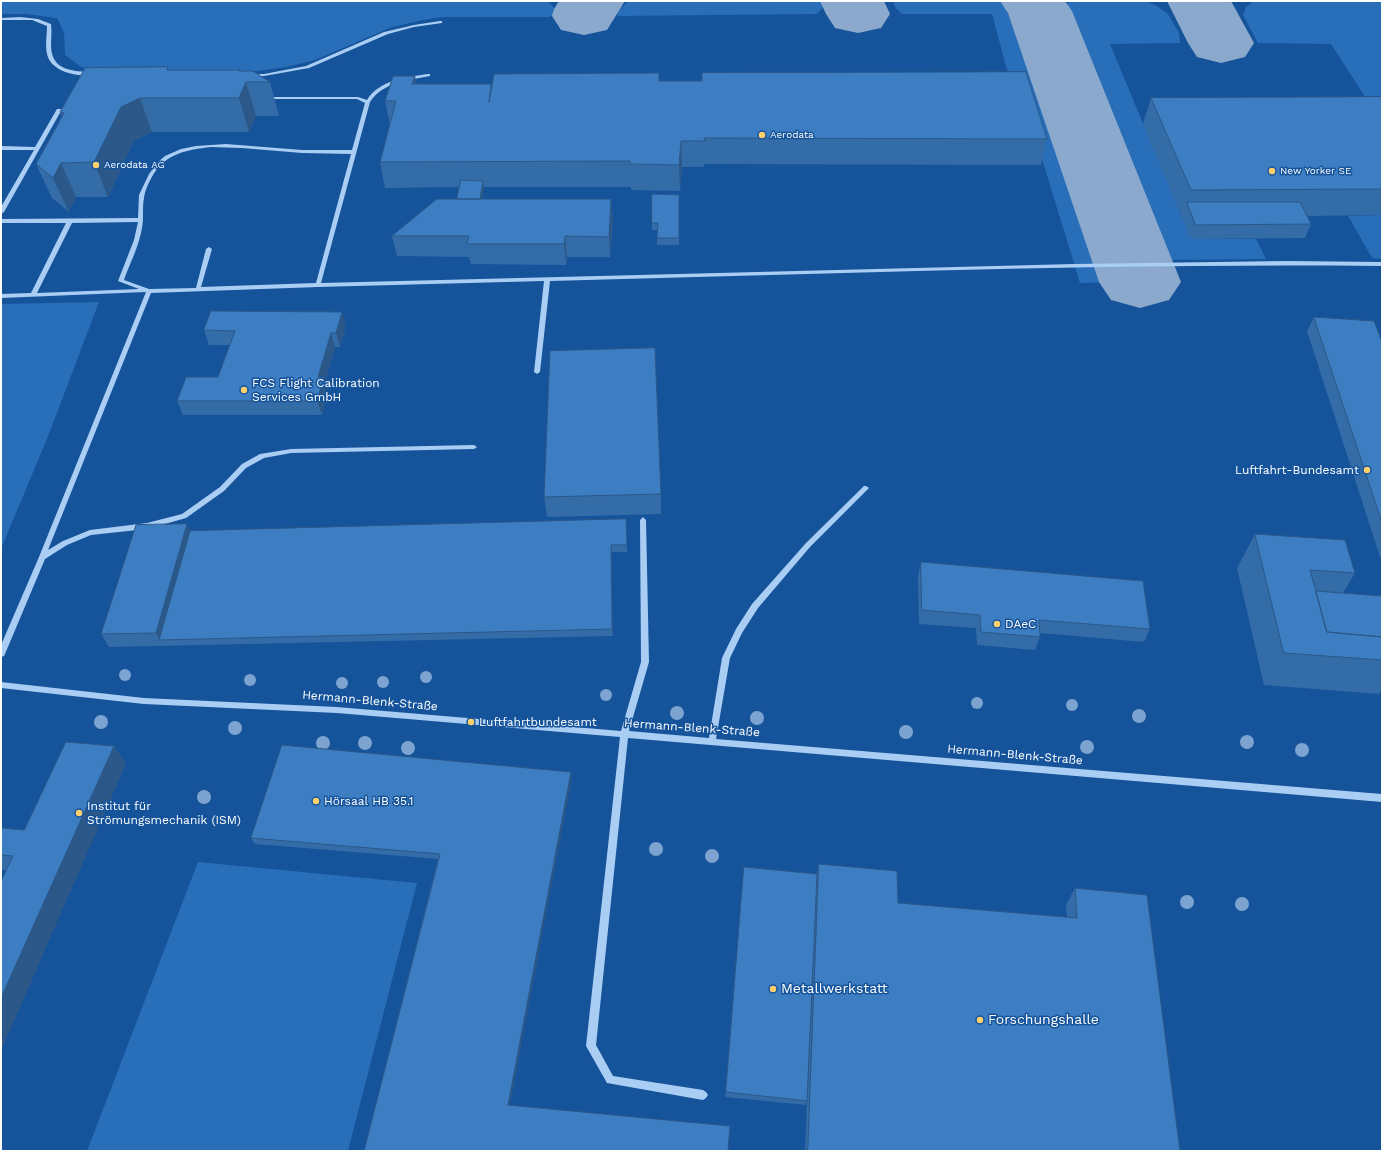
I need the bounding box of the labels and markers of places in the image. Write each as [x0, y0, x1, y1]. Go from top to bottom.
place label: Aerodata [770, 129, 814, 141]
marker: Aerodata [757, 130, 767, 140]
place label: Aerodata AG [104, 159, 165, 171]
marker: Aerodata AG [91, 160, 101, 170]
place label: New Yorker SE [1280, 165, 1351, 177]
marker: New Yorker SE [1267, 166, 1277, 176]
place label: FCS Flight Calibration Services GmbH [252, 376, 380, 404]
marker: FCS Flight Calibration Services GmbH [239, 385, 249, 395]
place label: Luftfahrt-Bundesamt [1235, 463, 1359, 477]
marker: Luftfahrt-Bundesamt [1362, 465, 1372, 475]
place label: DAeC [1005, 617, 1036, 631]
marker: DAeC [992, 619, 1002, 629]
place label: Luftfahrtbundesamt [479, 715, 597, 729]
marker: Luftfahrtbundesamt [466, 717, 476, 727]
place label: Hörsaal HB 35.1 [324, 794, 413, 808]
marker: Hörsaal HB 35.1 [311, 796, 321, 806]
place label: Institut für Strömungsmechanik (ISM) [87, 799, 241, 827]
marker: Institut für Strömungsmechanik (ISM) [74, 808, 84, 818]
place label: Metallwerkstatt [781, 981, 888, 997]
marker: Metallwerkstatt [768, 984, 778, 994]
place label: Forschungshalle [988, 1012, 1099, 1028]
marker: Forschungshalle [975, 1015, 985, 1025]

